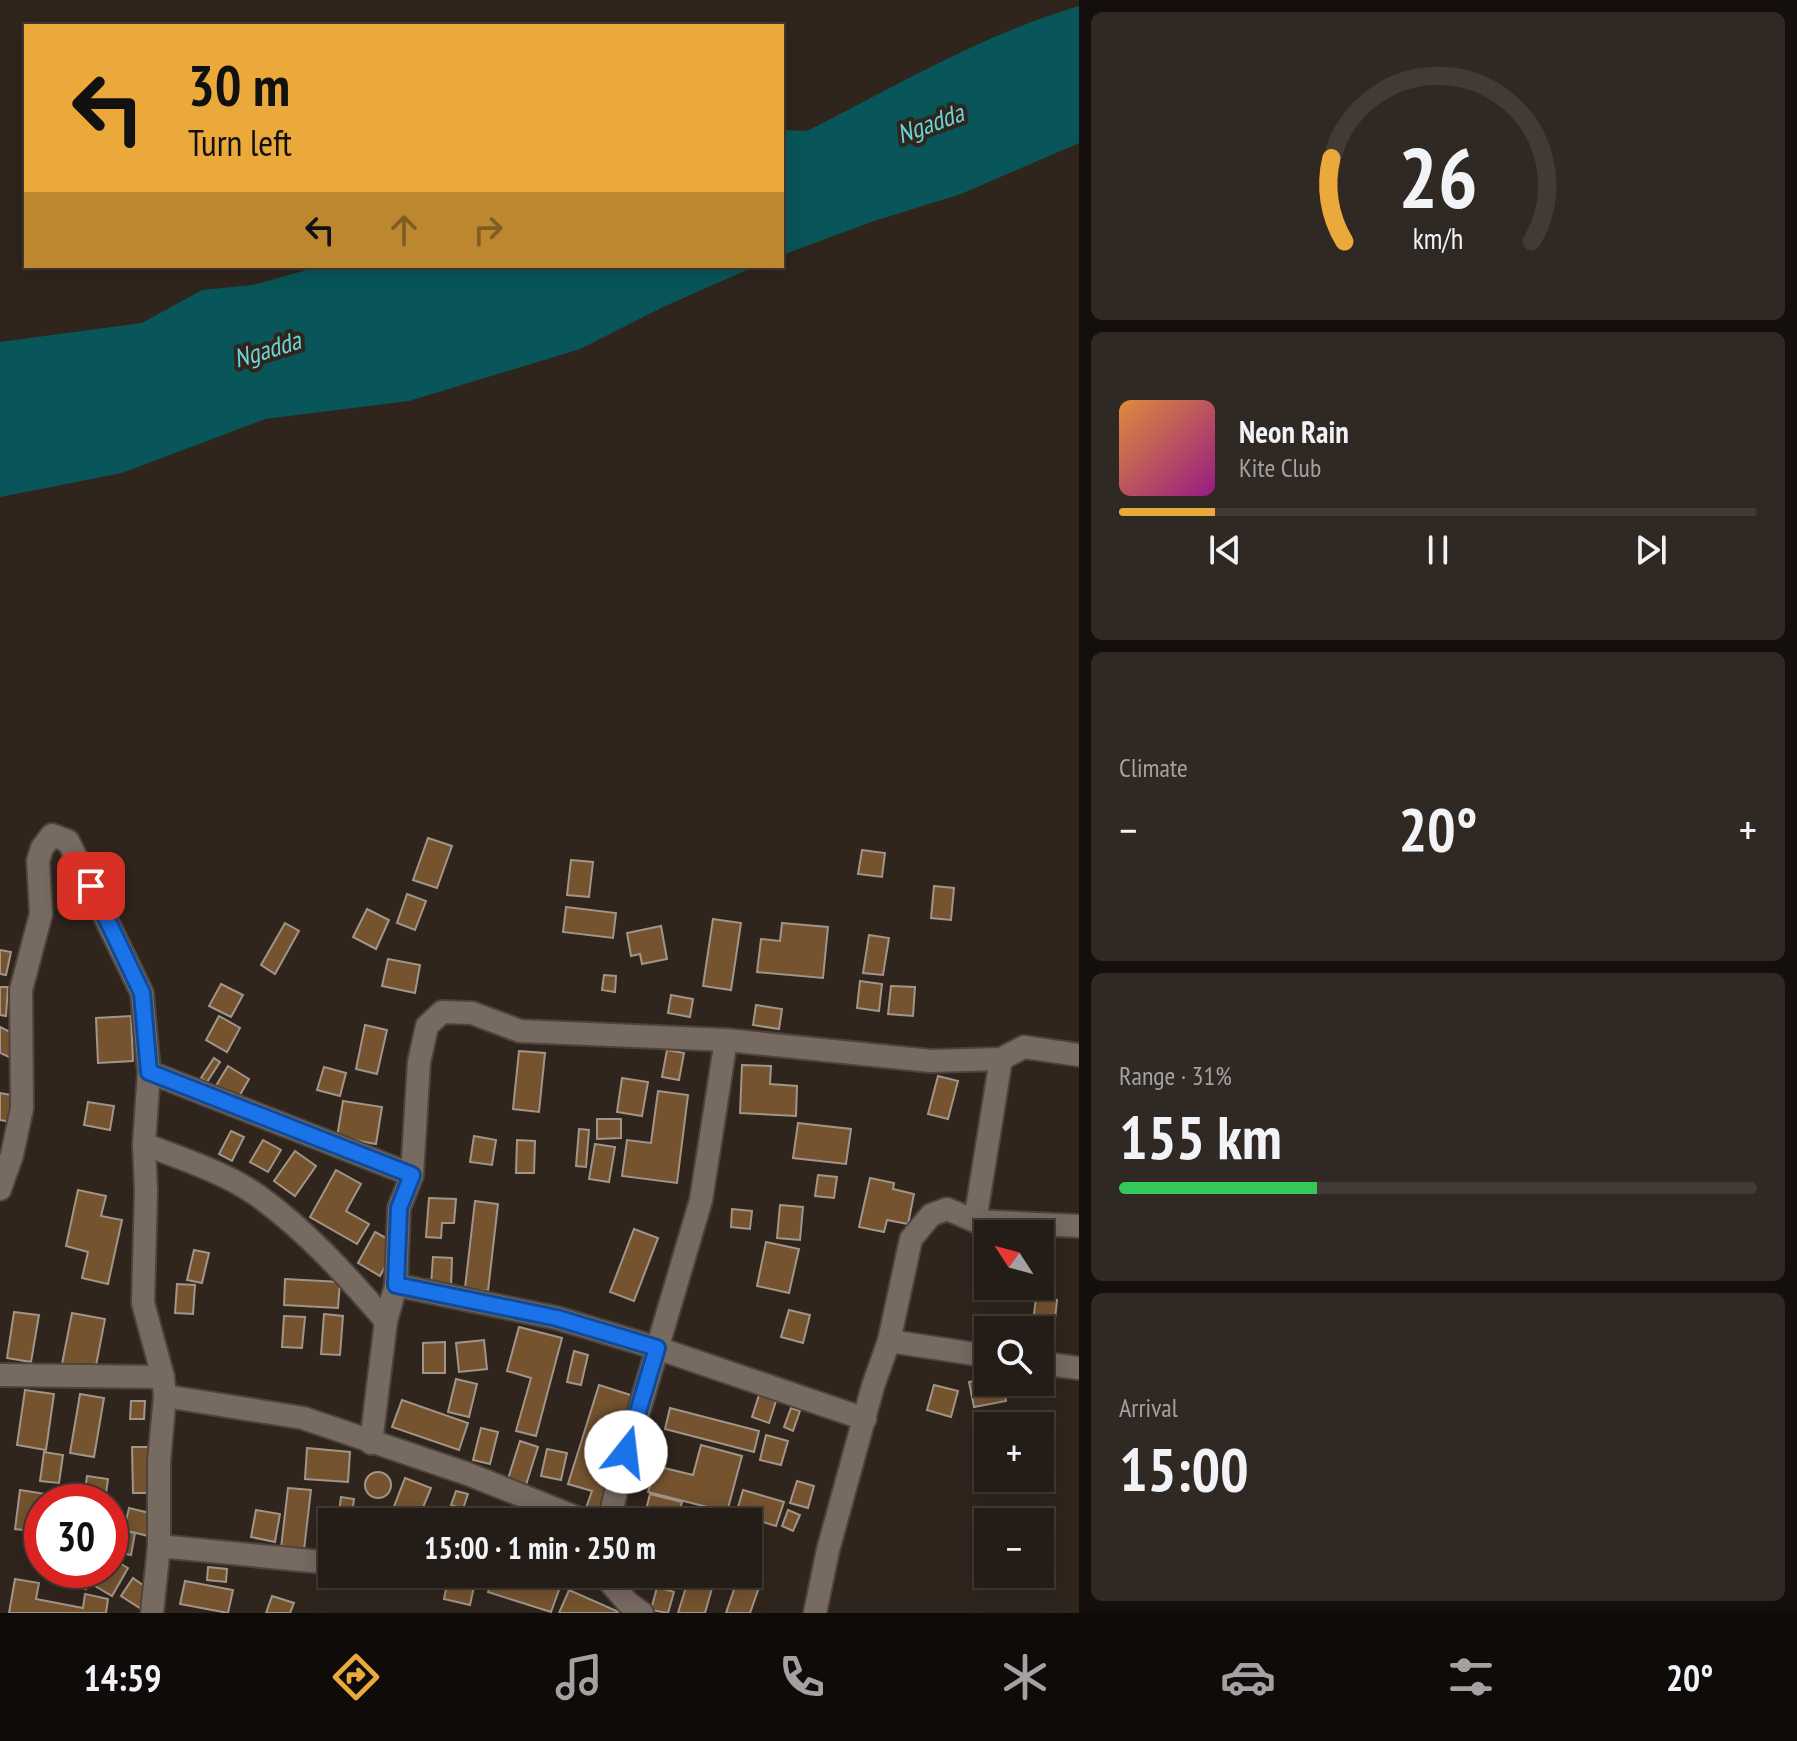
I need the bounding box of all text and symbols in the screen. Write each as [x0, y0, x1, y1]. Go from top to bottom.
text: 30 m [188, 49, 290, 121]
icon: left [56, 56, 160, 160]
water label: Ngadda [892, 95, 969, 150]
text: Turn left [188, 119, 292, 166]
text: 26 [1398, 123, 1478, 231]
icon: left [298, 208, 342, 252]
icon: ahead [382, 208, 426, 252]
icon: right [466, 208, 510, 252]
text: km/h [1413, 220, 1463, 257]
water label: Ngadda [229, 323, 306, 375]
text: Neon Rain [1239, 412, 1349, 451]
text: Kite Club [1239, 451, 1321, 484]
icon: previous [1203, 528, 1247, 572]
icon: pause [1416, 528, 1460, 572]
icon: next [1629, 528, 1673, 572]
text: Climate [1119, 751, 1188, 784]
text: 20° [1398, 790, 1478, 868]
text: − [1119, 801, 1137, 858]
text: + [1739, 801, 1757, 858]
pin [57, 852, 125, 920]
icon: arrive [69, 864, 113, 908]
text: Range · 31% [1119, 1059, 1232, 1092]
text: 155 km [1119, 1098, 1282, 1176]
north arrow [974, 1220, 1054, 1300]
map controls [974, 1220, 1054, 1588]
button: search [974, 1316, 1054, 1396]
text: Arrival [1119, 1391, 1178, 1424]
position arrow [584, 1410, 668, 1494]
button: + [974, 1412, 1054, 1492]
text: 15:00 [1119, 1430, 1249, 1508]
speed limit sign: 30 [24, 1484, 128, 1588]
button: − [974, 1508, 1054, 1588]
text: 15:00 · 1 min · 250 m [424, 1528, 656, 1567]
icon: directions [328, 1649, 384, 1705]
icon: music [551, 1649, 607, 1705]
icon: phone [774, 1649, 830, 1705]
icon: climate [997, 1649, 1053, 1705]
icon: car [1220, 1649, 1276, 1705]
icon: filters [1443, 1649, 1499, 1705]
text: 14:59 [83, 1654, 161, 1701]
text: 20° [1666, 1654, 1713, 1701]

